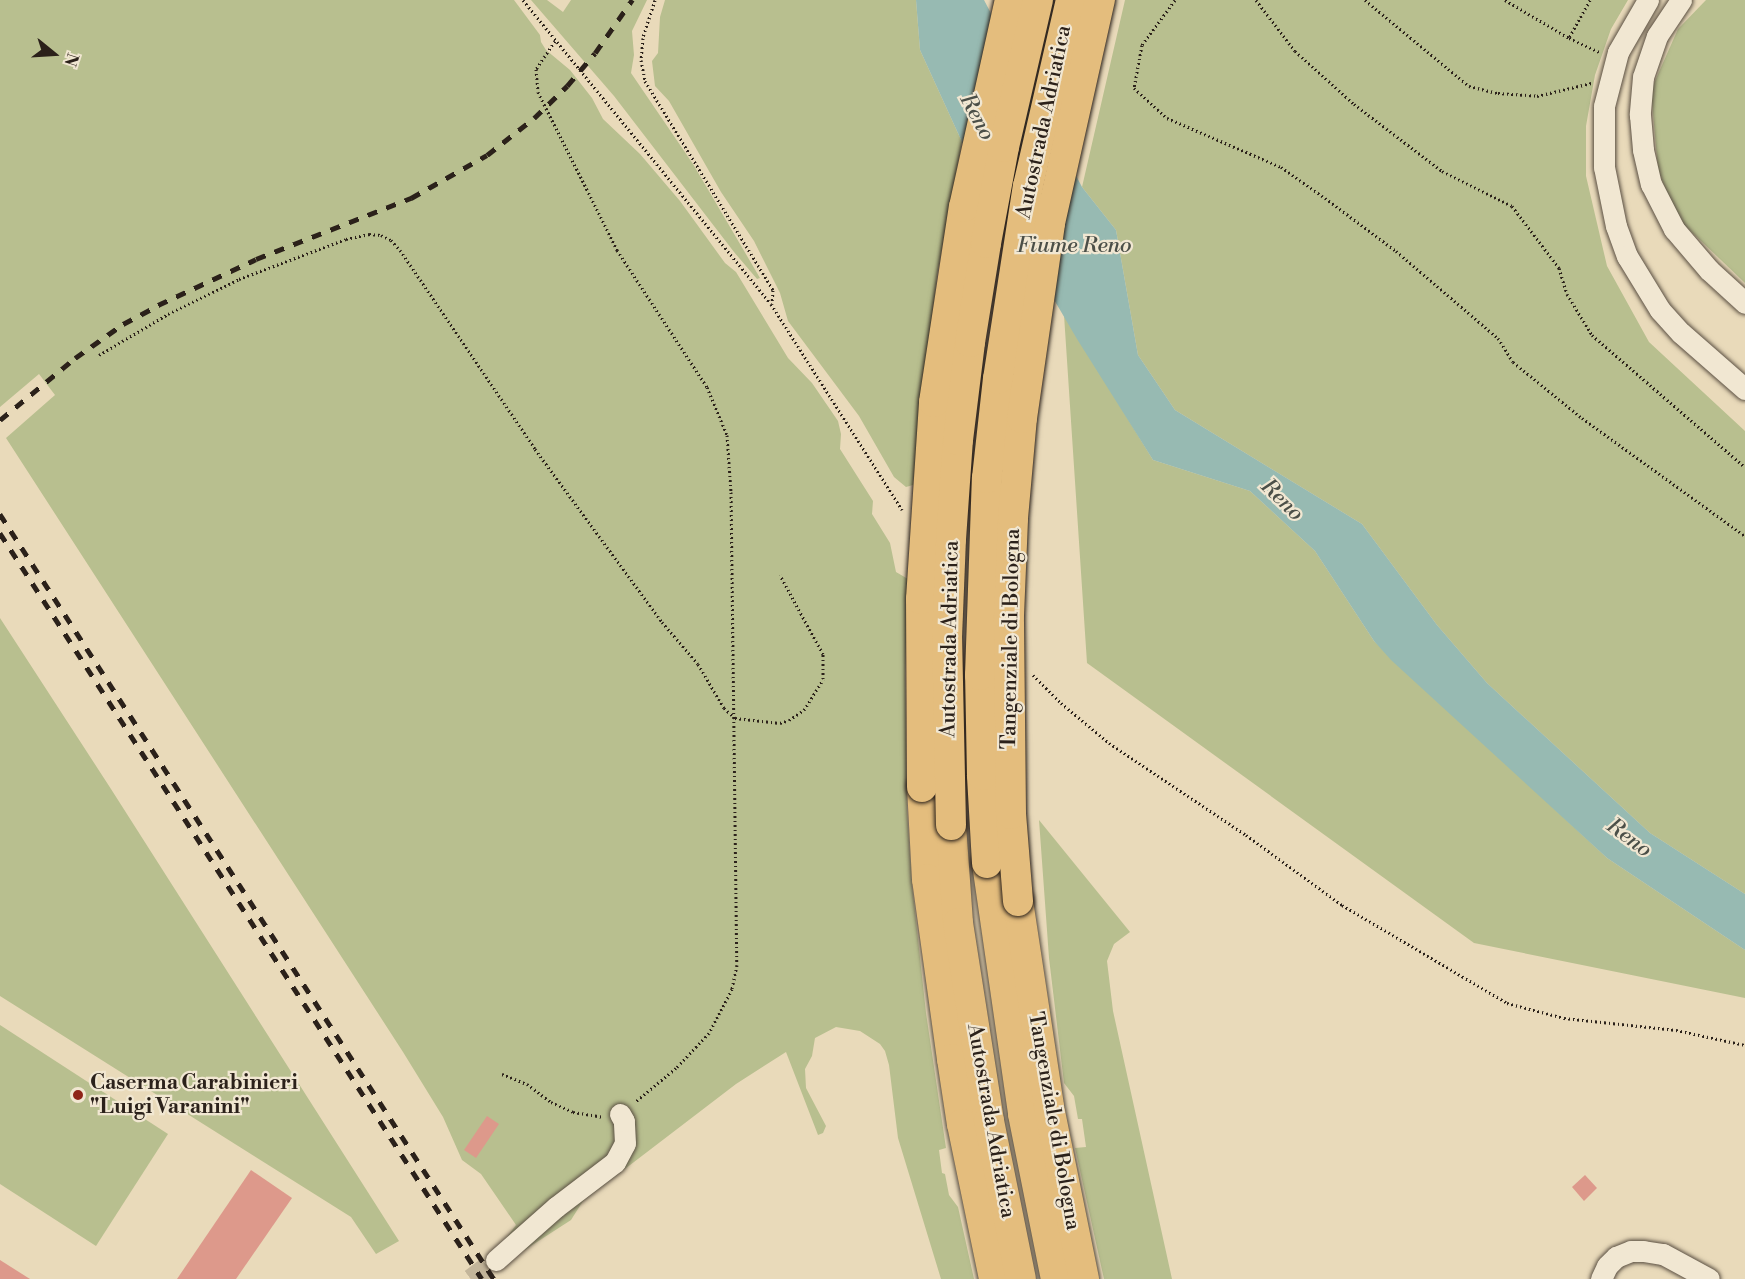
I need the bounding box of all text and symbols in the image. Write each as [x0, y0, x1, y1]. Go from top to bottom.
street label: Autostrada Adriatica [1011, 23, 1077, 221]
north arrow [24, 24, 84, 84]
text: N [60, 50, 83, 69]
water label: Reno [954, 89, 1000, 145]
water label: Fiume Reno [1017, 233, 1131, 259]
water label: Reno [1255, 473, 1309, 527]
street label: Tangenziale di Bologna [996, 528, 1026, 750]
street label: Autostrada Adriatica [936, 540, 964, 738]
water label: Reno [1601, 813, 1657, 863]
street label: Tangenziale di Bologna [1022, 1010, 1086, 1232]
street label: Autostrada Adriatica [961, 1022, 1021, 1220]
place label: Caserma Carabinieri "Luigi Varanini" [90, 1070, 298, 1120]
marker: Caserma Carabinieri "Luigi Varanini" [71, 1088, 85, 1102]

